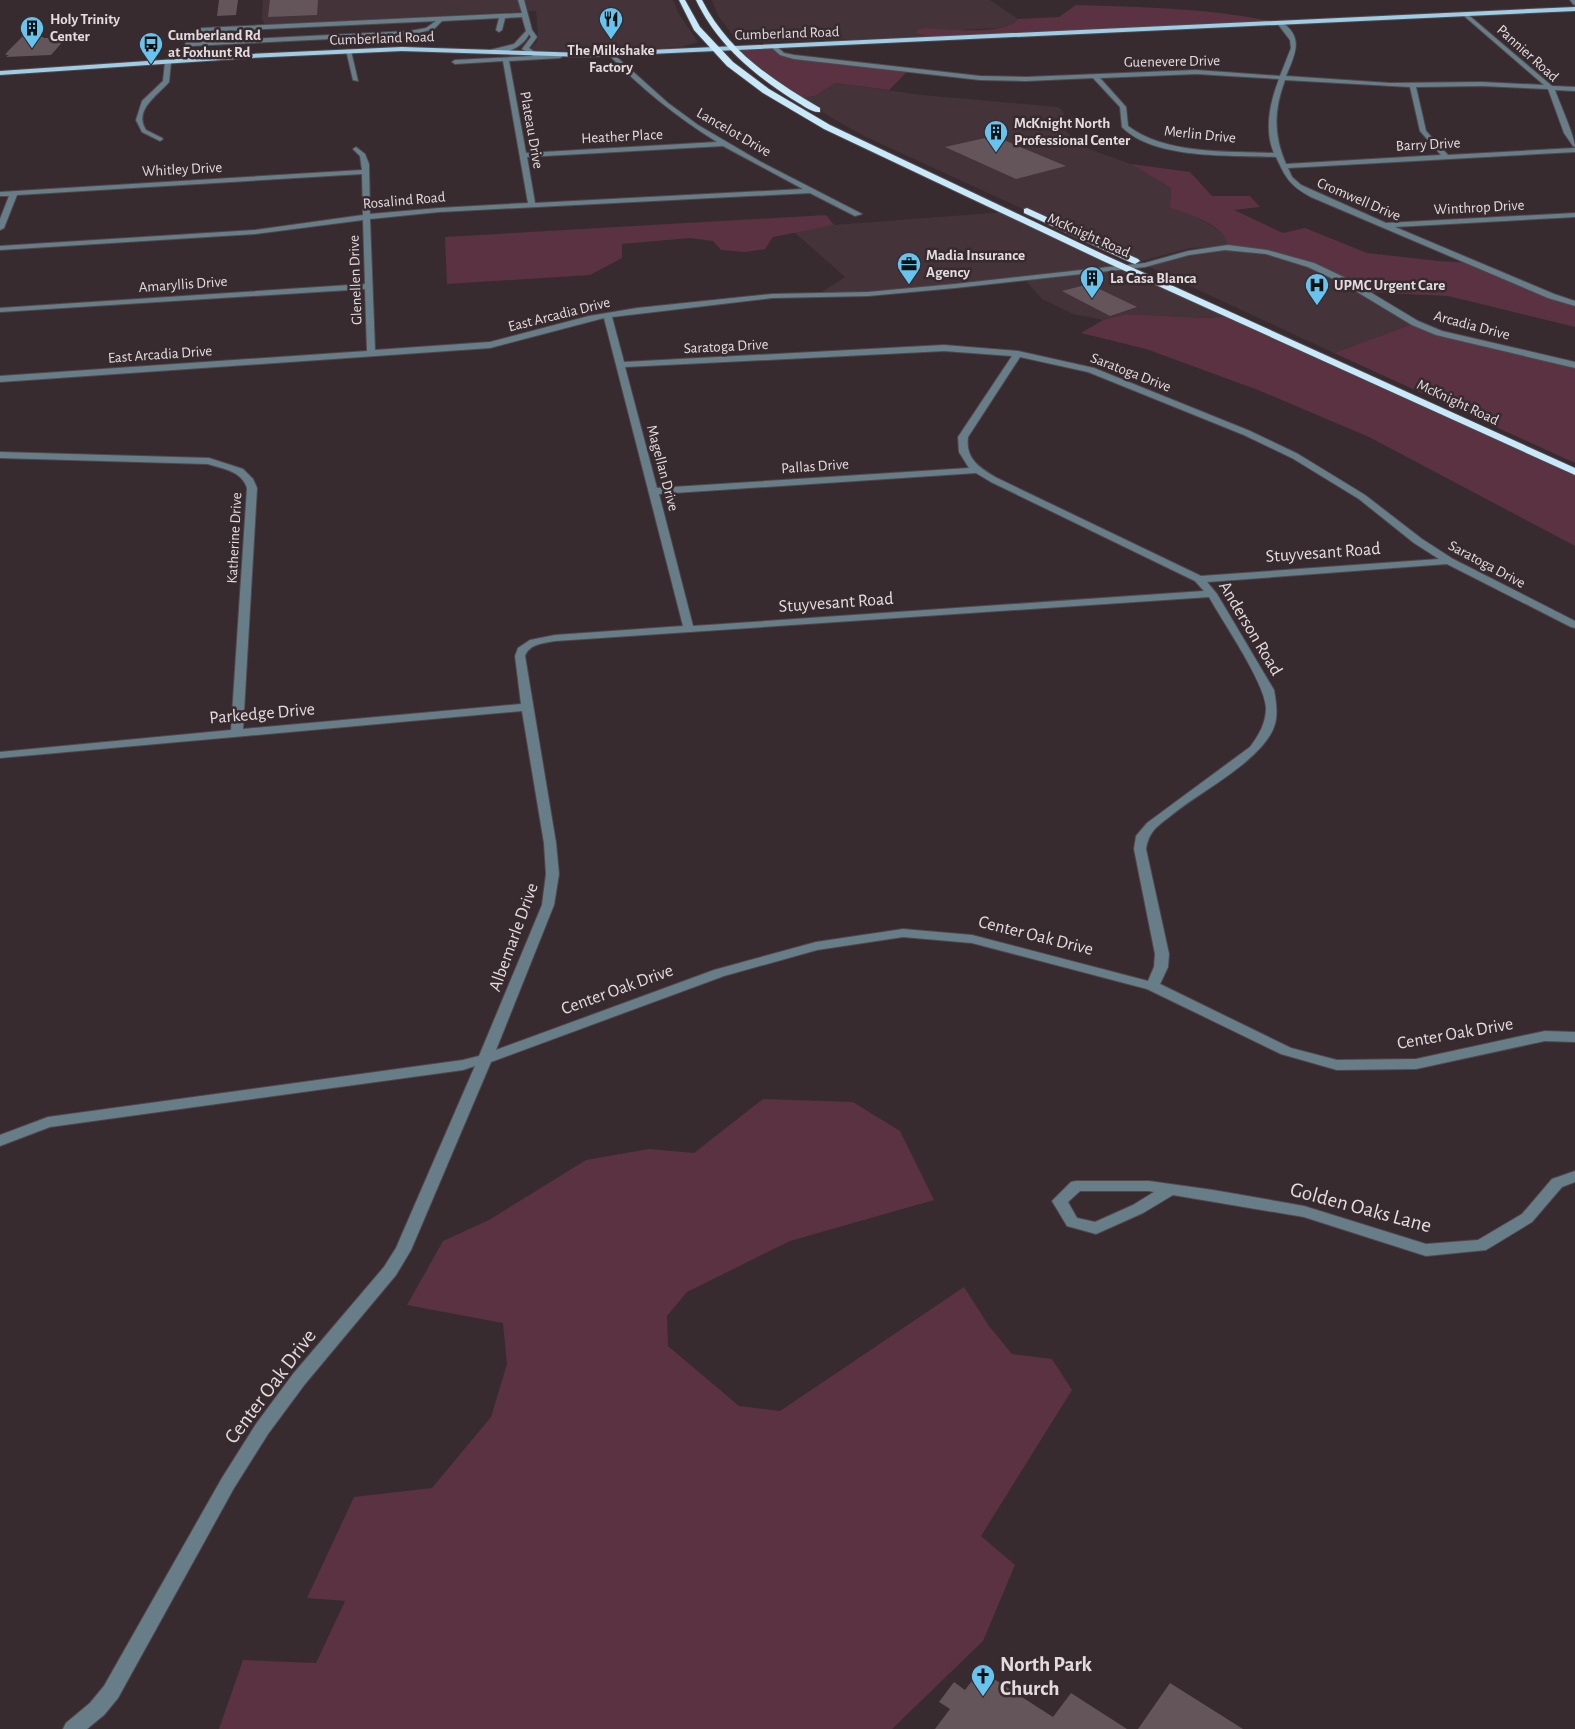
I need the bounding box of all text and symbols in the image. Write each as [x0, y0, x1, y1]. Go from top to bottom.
restaurant icon: The Milkshake Factory [598, 6, 624, 40]
place label: Holy Trinity Center [50, 12, 120, 44]
building icon: Holy Trinity Center [19, 15, 45, 49]
street label: Pannier Road [1494, 22, 1562, 85]
street label: Cumberland Road [734, 24, 840, 43]
place label: Cumberland Rd at Foxhunt Rd [168, 28, 261, 60]
street label: Cumberland Road [329, 29, 435, 48]
bus stop icon: Cumberland Rd at Foxhunt Rd [138, 31, 164, 65]
place label: The Milkshake Factory [567, 43, 655, 75]
street label: Guenevere Drive [1124, 53, 1220, 70]
street label: Plateau Drive [517, 90, 546, 170]
street label: Lancelot Drive [694, 105, 774, 160]
place label: McKnight North Professional Center [1014, 116, 1131, 148]
building icon: McKnight North Professional Center [983, 119, 1009, 153]
street label: Merlin Drive [1163, 123, 1237, 146]
street label: Heather Place [581, 127, 663, 146]
street label: Barry Drive [1395, 135, 1461, 154]
street label: Whitley Drive [142, 160, 223, 179]
street label: Cromwell Drive [1315, 175, 1403, 224]
street label: Rosalind Road [362, 189, 446, 212]
street label: Winthrop Drive [1433, 198, 1525, 217]
street label: McKnight Road [1045, 211, 1132, 260]
street label: Glenellen Drive [346, 235, 365, 325]
place label: Madia Insurance Agency [926, 248, 1025, 280]
office icon: Madia Insurance Agency [896, 251, 922, 285]
building icon: La Casa Blanca [1079, 265, 1105, 299]
place label: La Casa Blanca [1110, 271, 1197, 286]
hospital icon: UPMC Urgent Care [1304, 272, 1330, 306]
street label: Amaryllis Drive [138, 274, 228, 295]
place label: UPMC Urgent Care [1334, 278, 1445, 293]
street label: East Arcadia Drive [507, 295, 612, 334]
street label: Arcadia Drive [1432, 308, 1512, 343]
street label: Saratoga Drive [683, 337, 769, 356]
street label: East Arcadia Drive [107, 343, 213, 366]
street label: Saratoga Drive [1089, 350, 1173, 395]
street label: McKnight Road [1415, 377, 1501, 428]
street label: Magellan Drive [644, 423, 681, 513]
street label: Pallas Drive [781, 457, 850, 476]
street label: Katherine Drive [225, 492, 244, 584]
street label: Saratoga Drive [1446, 538, 1528, 591]
street label: Stuyvesant Road [1265, 540, 1381, 566]
street label: Anderson Road [1215, 578, 1285, 679]
street label: Stuyvesant Road [778, 590, 894, 616]
street label: Parkedge Drive [209, 700, 316, 728]
street label: Albemarle Drive [486, 881, 542, 994]
street label: Center Oak Drive [977, 913, 1095, 959]
street label: Center Oak Drive [559, 961, 676, 1018]
street label: Center Oak Drive [1396, 1015, 1515, 1053]
street label: Golden Oaks Lane [1288, 1179, 1434, 1236]
street label: Center Oak Drive [221, 1325, 320, 1447]
place label: North Park Church [1000, 1654, 1093, 1699]
church icon: North Park Church [970, 1663, 996, 1697]

